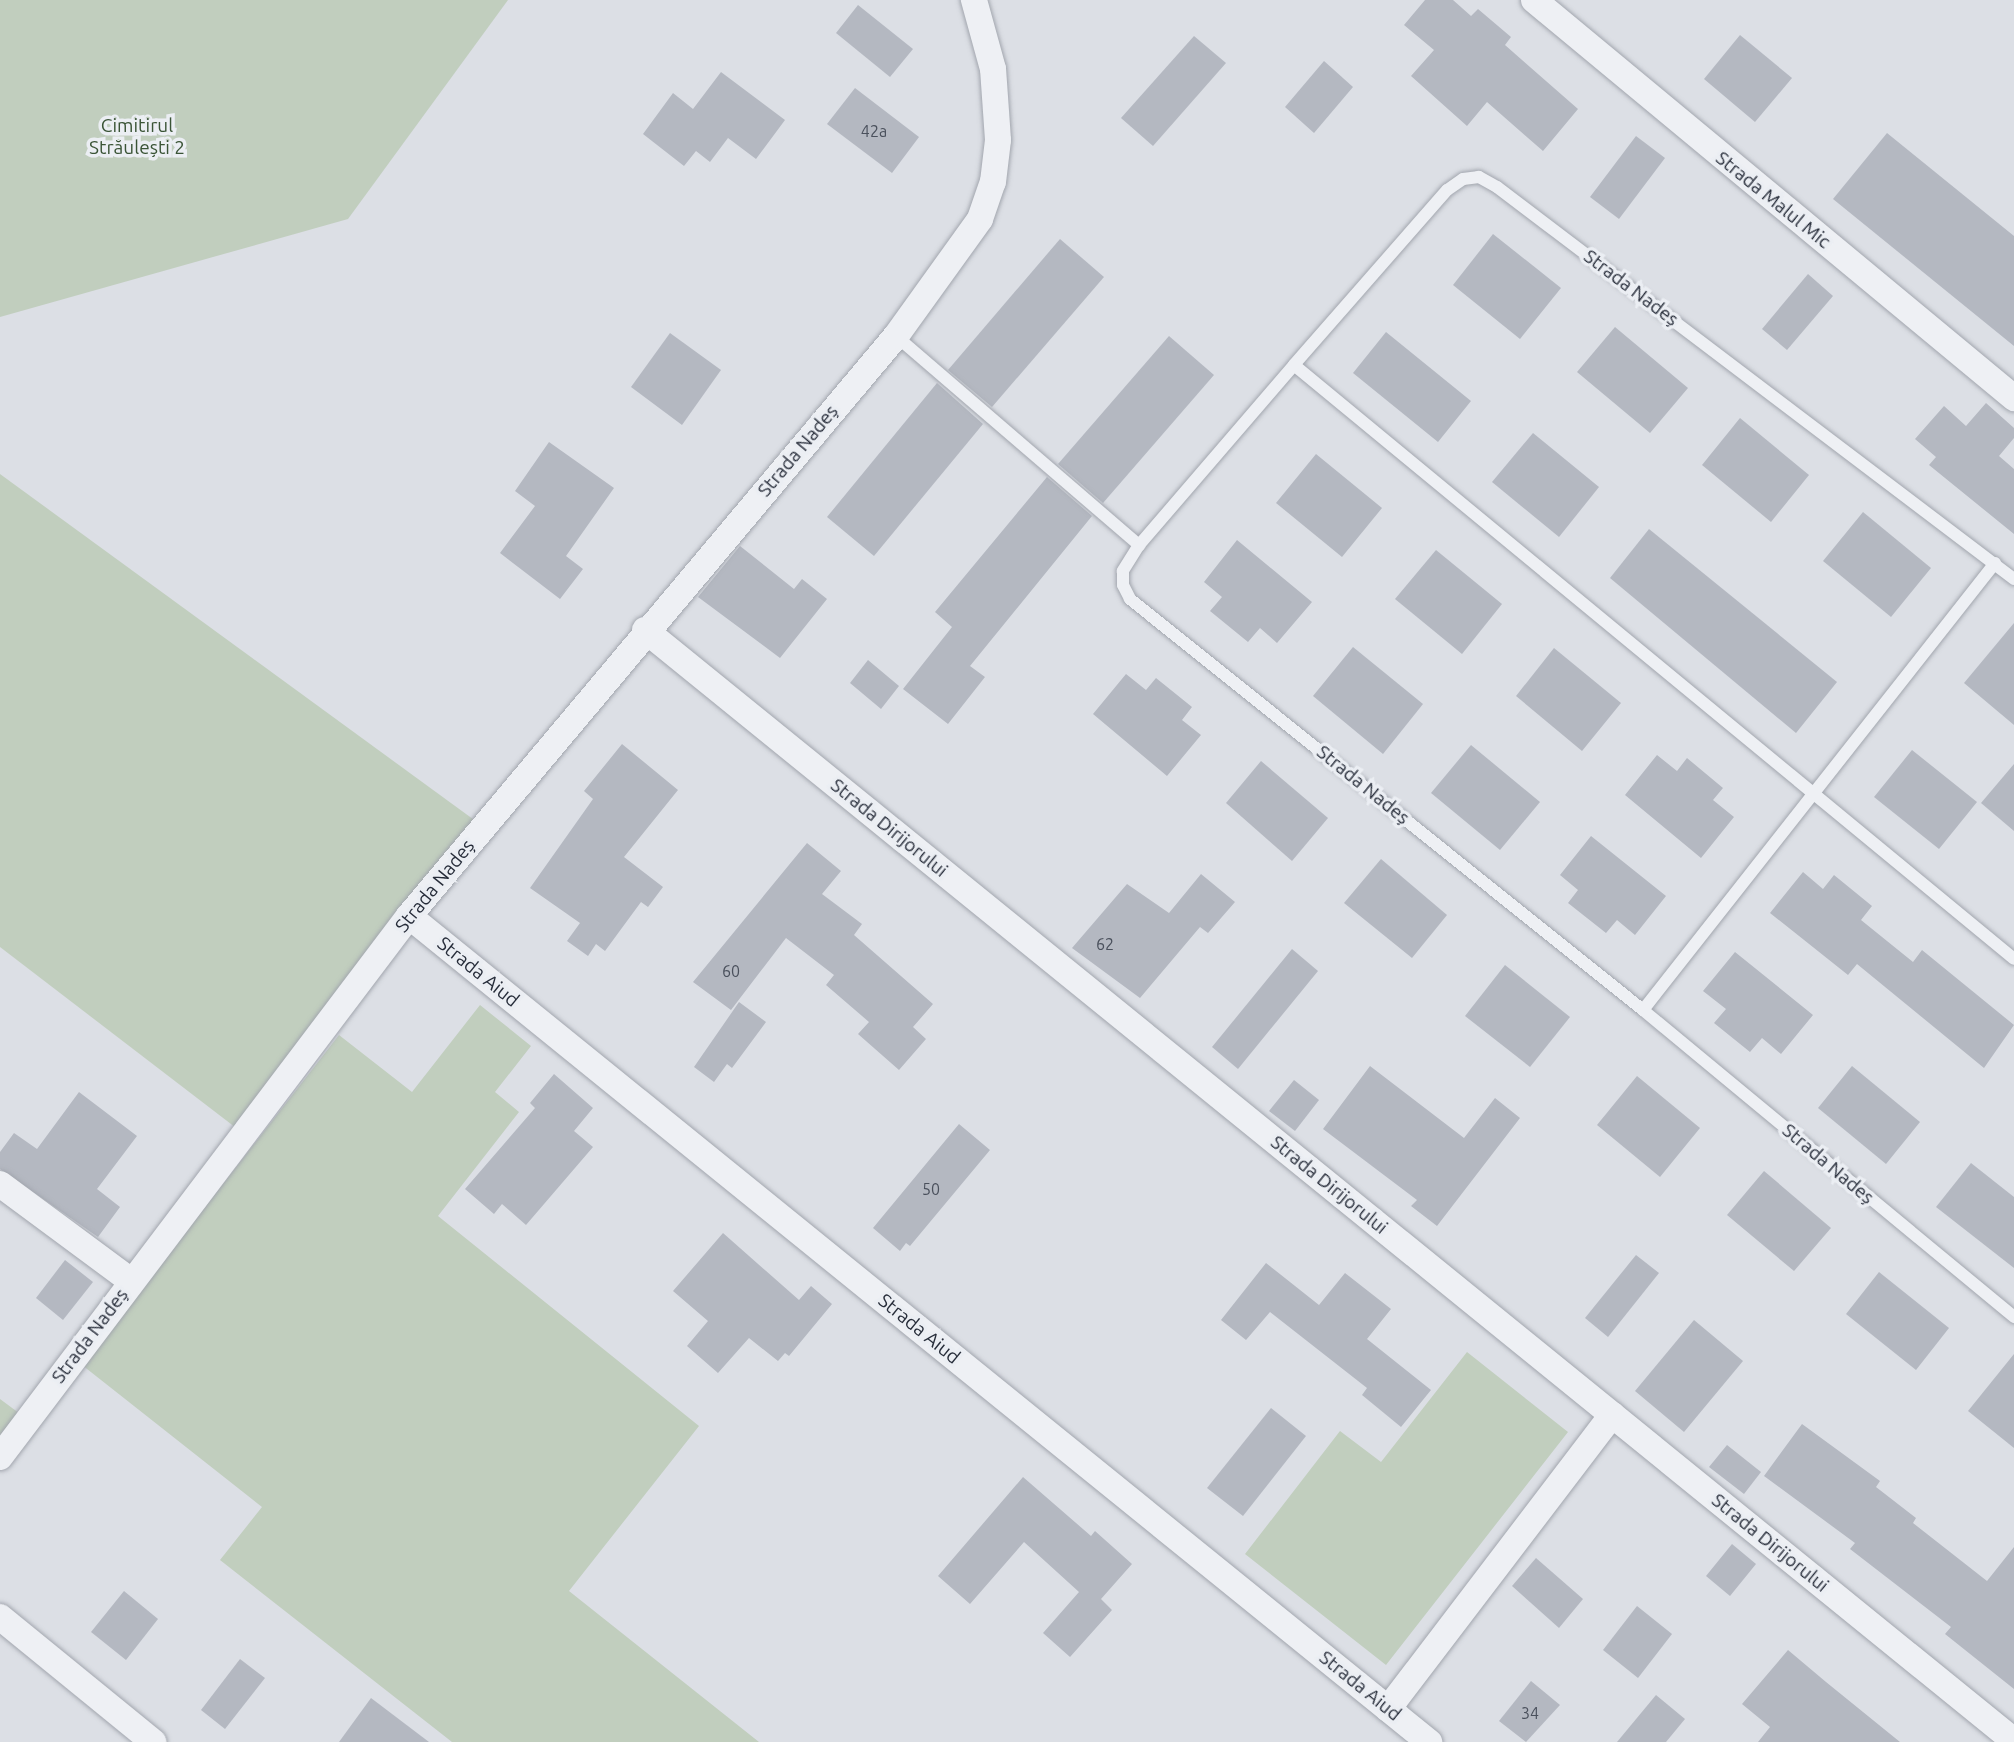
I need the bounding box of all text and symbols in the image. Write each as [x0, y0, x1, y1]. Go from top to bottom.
park label: Cimitirul Străulești 2 [89, 115, 185, 159]
house number: 42a [861, 121, 887, 141]
street label: Strada Malul Mic [1711, 147, 1835, 253]
street label: Strada Nadeș [1579, 245, 1683, 331]
street label: Strada Nadeș [753, 400, 843, 502]
street label: Strada Nadeș [1312, 741, 1414, 829]
street label: Strada Dirijorului [826, 774, 952, 882]
street label: Strada Nadeș [391, 835, 479, 937]
street label: Strada Aiud [433, 932, 523, 1012]
house number: 62 [1096, 934, 1114, 954]
house number: 60 [722, 961, 740, 981]
street label: Strada Nadeș [1777, 1119, 1879, 1209]
street label: Strada Dirijorului [1266, 1131, 1392, 1239]
house number: 50 [922, 1179, 940, 1199]
street label: Strada Nadeș [47, 1284, 133, 1388]
street label: Strada Aiud [874, 1289, 964, 1369]
street label: Strada Dirijorului [1707, 1489, 1833, 1597]
street label: Strada Aiud [1315, 1646, 1405, 1726]
house number: 34 [1521, 1703, 1539, 1723]

